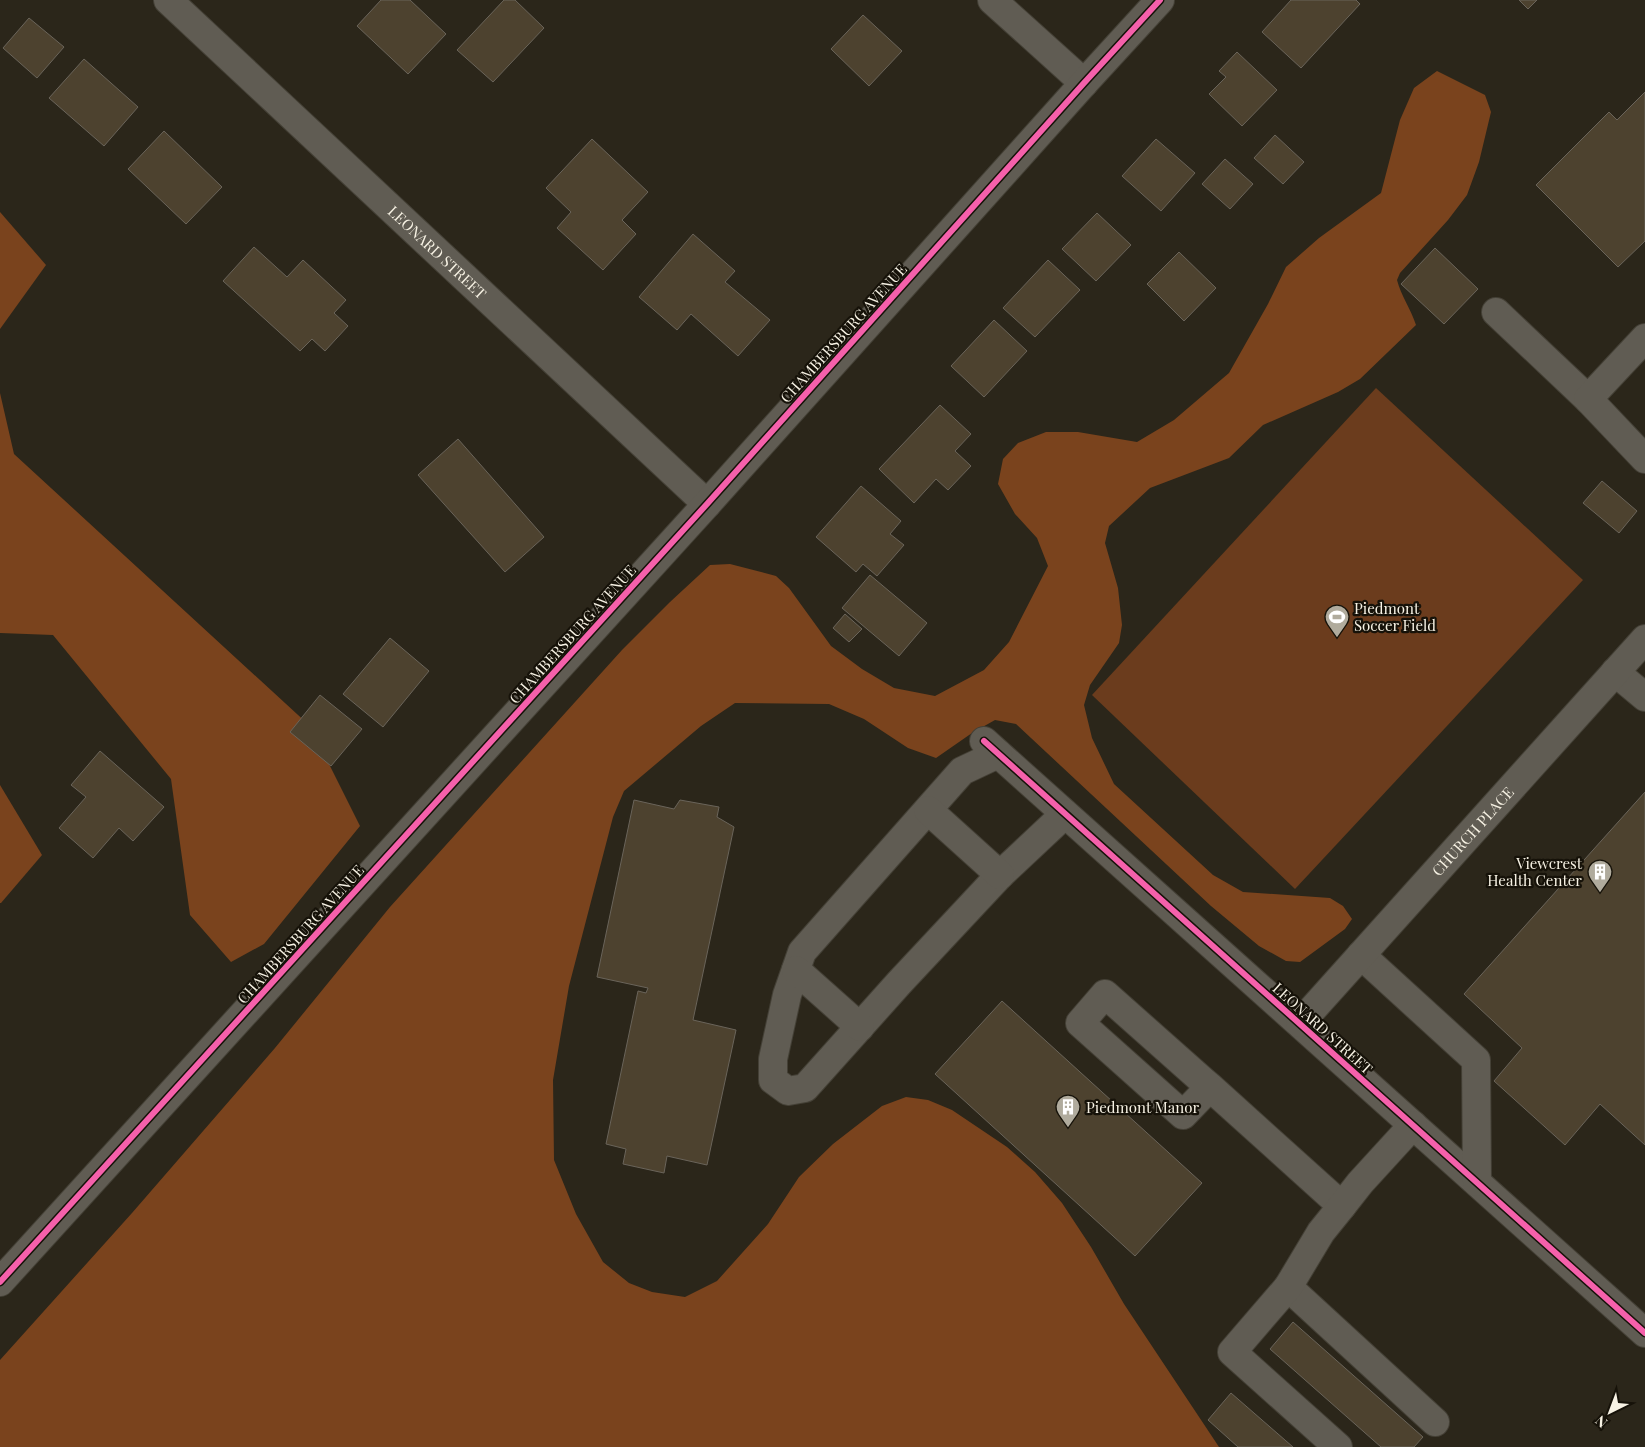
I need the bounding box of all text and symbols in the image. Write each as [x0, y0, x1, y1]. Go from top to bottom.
street label: LEONARD STREET [384, 201, 491, 303]
street label: CHAMBERSBURG AVENUE [775, 259, 911, 407]
street label: CHAMBERSBURG AVENUE [504, 560, 640, 708]
place label: Piedmont Soccer Field [1354, 598, 1436, 635]
sports icon: Piedmont Soccer Field [1324, 604, 1350, 638]
street label: CHURCH PLACE [1427, 782, 1518, 880]
place label: Viewcrest Health Center [1487, 853, 1583, 890]
building icon: Viewcrest Health Center [1587, 859, 1613, 893]
street label: CHAMBERSBURG AVENUE [232, 860, 368, 1008]
street label: LEONARD STREET [1269, 978, 1377, 1078]
building icon: Piedmont Manor [1055, 1094, 1081, 1128]
place label: Piedmont Manor [1086, 1097, 1199, 1117]
north arrow [1585, 1387, 1635, 1437]
text: N [1591, 1412, 1611, 1432]

